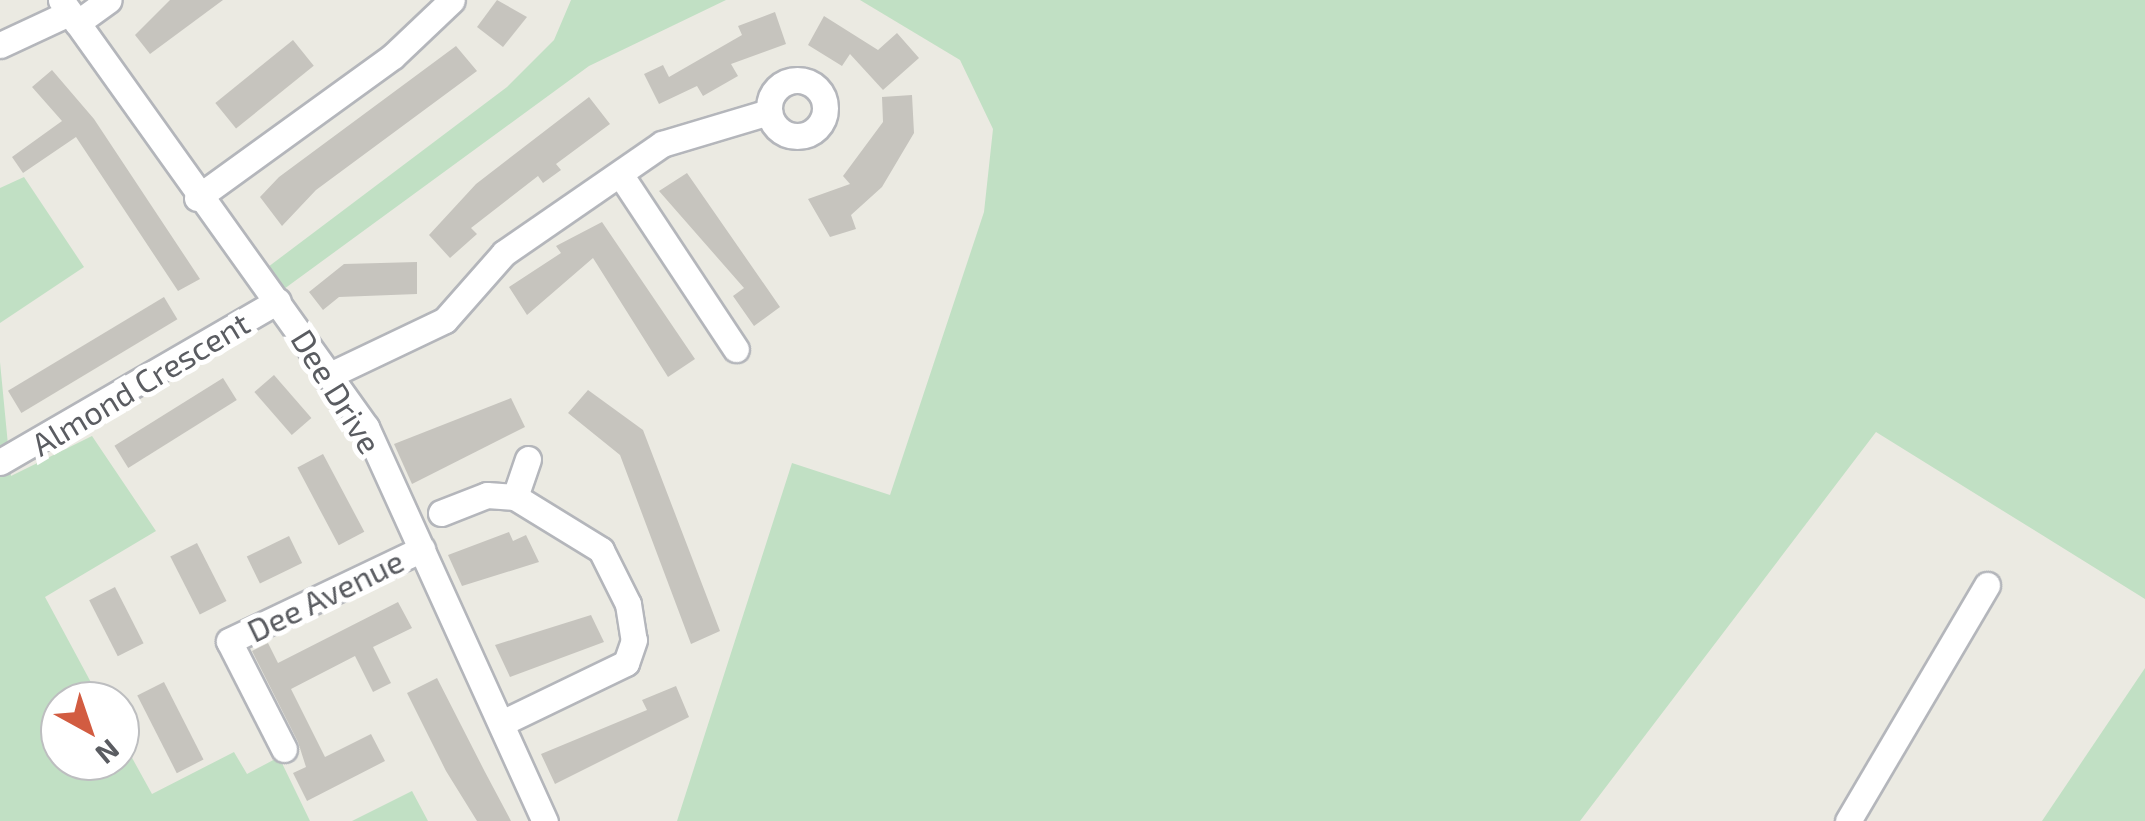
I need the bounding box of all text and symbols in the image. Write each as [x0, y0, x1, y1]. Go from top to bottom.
street label: Almond Crescent [24, 303, 256, 463]
street label: Dee Drive [284, 322, 390, 460]
street label: Dee Avenue [240, 540, 410, 650]
north arrow [40, 681, 140, 781]
text: N [89, 733, 127, 772]

